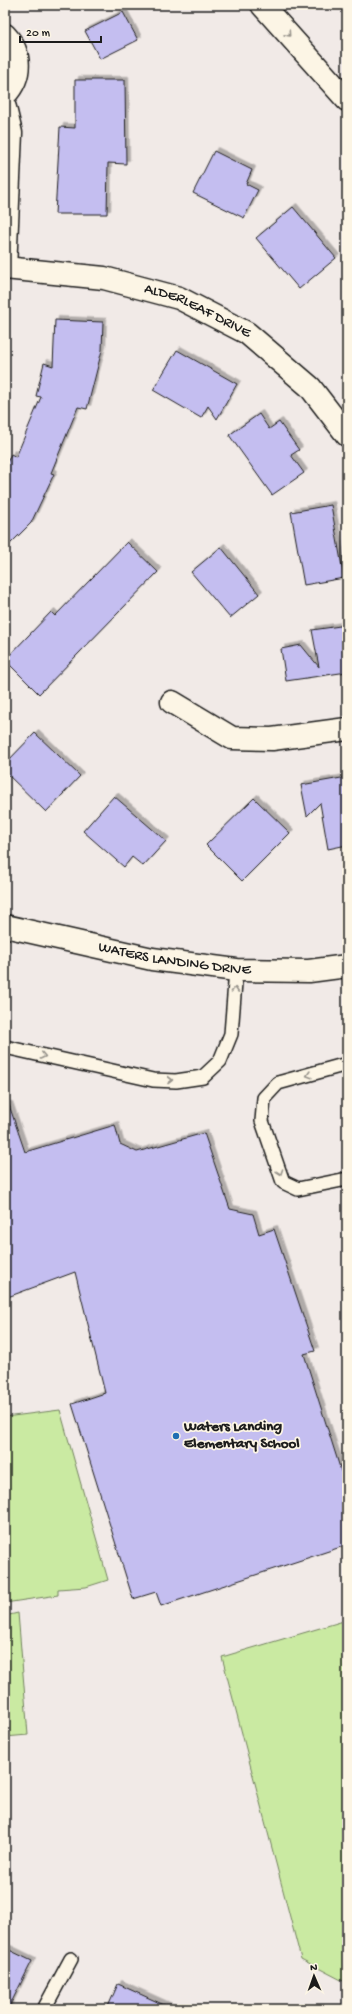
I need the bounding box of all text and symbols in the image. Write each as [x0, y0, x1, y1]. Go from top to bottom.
scale bar [20, 18, 101, 44]
text: 20 m [26, 27, 51, 41]
one-way arrow [283, 29, 291, 37]
street label: ALDERLEAF DRIVE [142, 280, 254, 343]
street label: WATERS LANDING DRIVE [96, 938, 252, 979]
one-way arrow [231, 987, 240, 993]
one-way arrow [40, 1051, 46, 1059]
one-way arrow [306, 1070, 313, 1078]
one-way arrow [167, 1076, 173, 1084]
one-way arrow [275, 1168, 284, 1175]
place label: Waters Landing Elementary School [183, 1418, 300, 1453]
marker: Waters Landing Elementary School [171, 1431, 181, 1441]
north arrow [294, 1956, 334, 1996]
text: N [310, 1962, 318, 1974]

